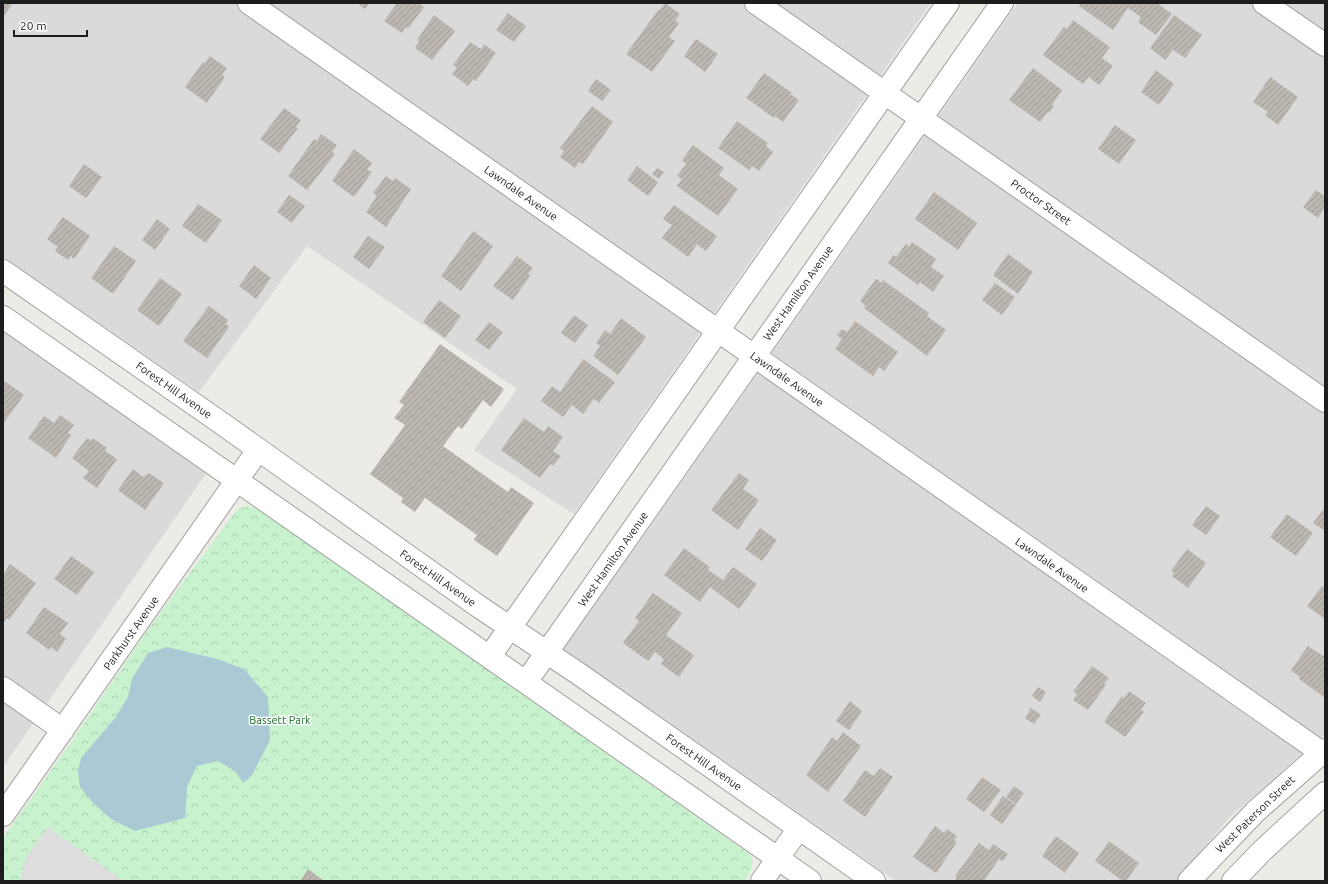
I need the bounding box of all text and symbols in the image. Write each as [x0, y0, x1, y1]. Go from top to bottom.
scale bar [14, 12, 87, 38]
text: 20 m [20, 19, 47, 32]
street label: Lawndale Avenue [482, 163, 560, 223]
street label: Proctor Street [1009, 177, 1074, 227]
street label: West Hamilton Avenue [761, 243, 835, 343]
street label: Lawndale Avenue [748, 349, 826, 409]
street label: Forest Hill Avenue [134, 359, 214, 421]
street label: West Hamilton Avenue [576, 509, 650, 609]
street label: Lawndale Avenue [1013, 535, 1091, 595]
street label: Forest Hill Avenue [398, 547, 478, 609]
street label: Parkhurst Avenue [101, 594, 161, 672]
park label: Bassett Park [249, 714, 311, 726]
street label: Forest Hill Avenue [664, 731, 744, 793]
street label: West Paterson Street [1213, 773, 1297, 855]

